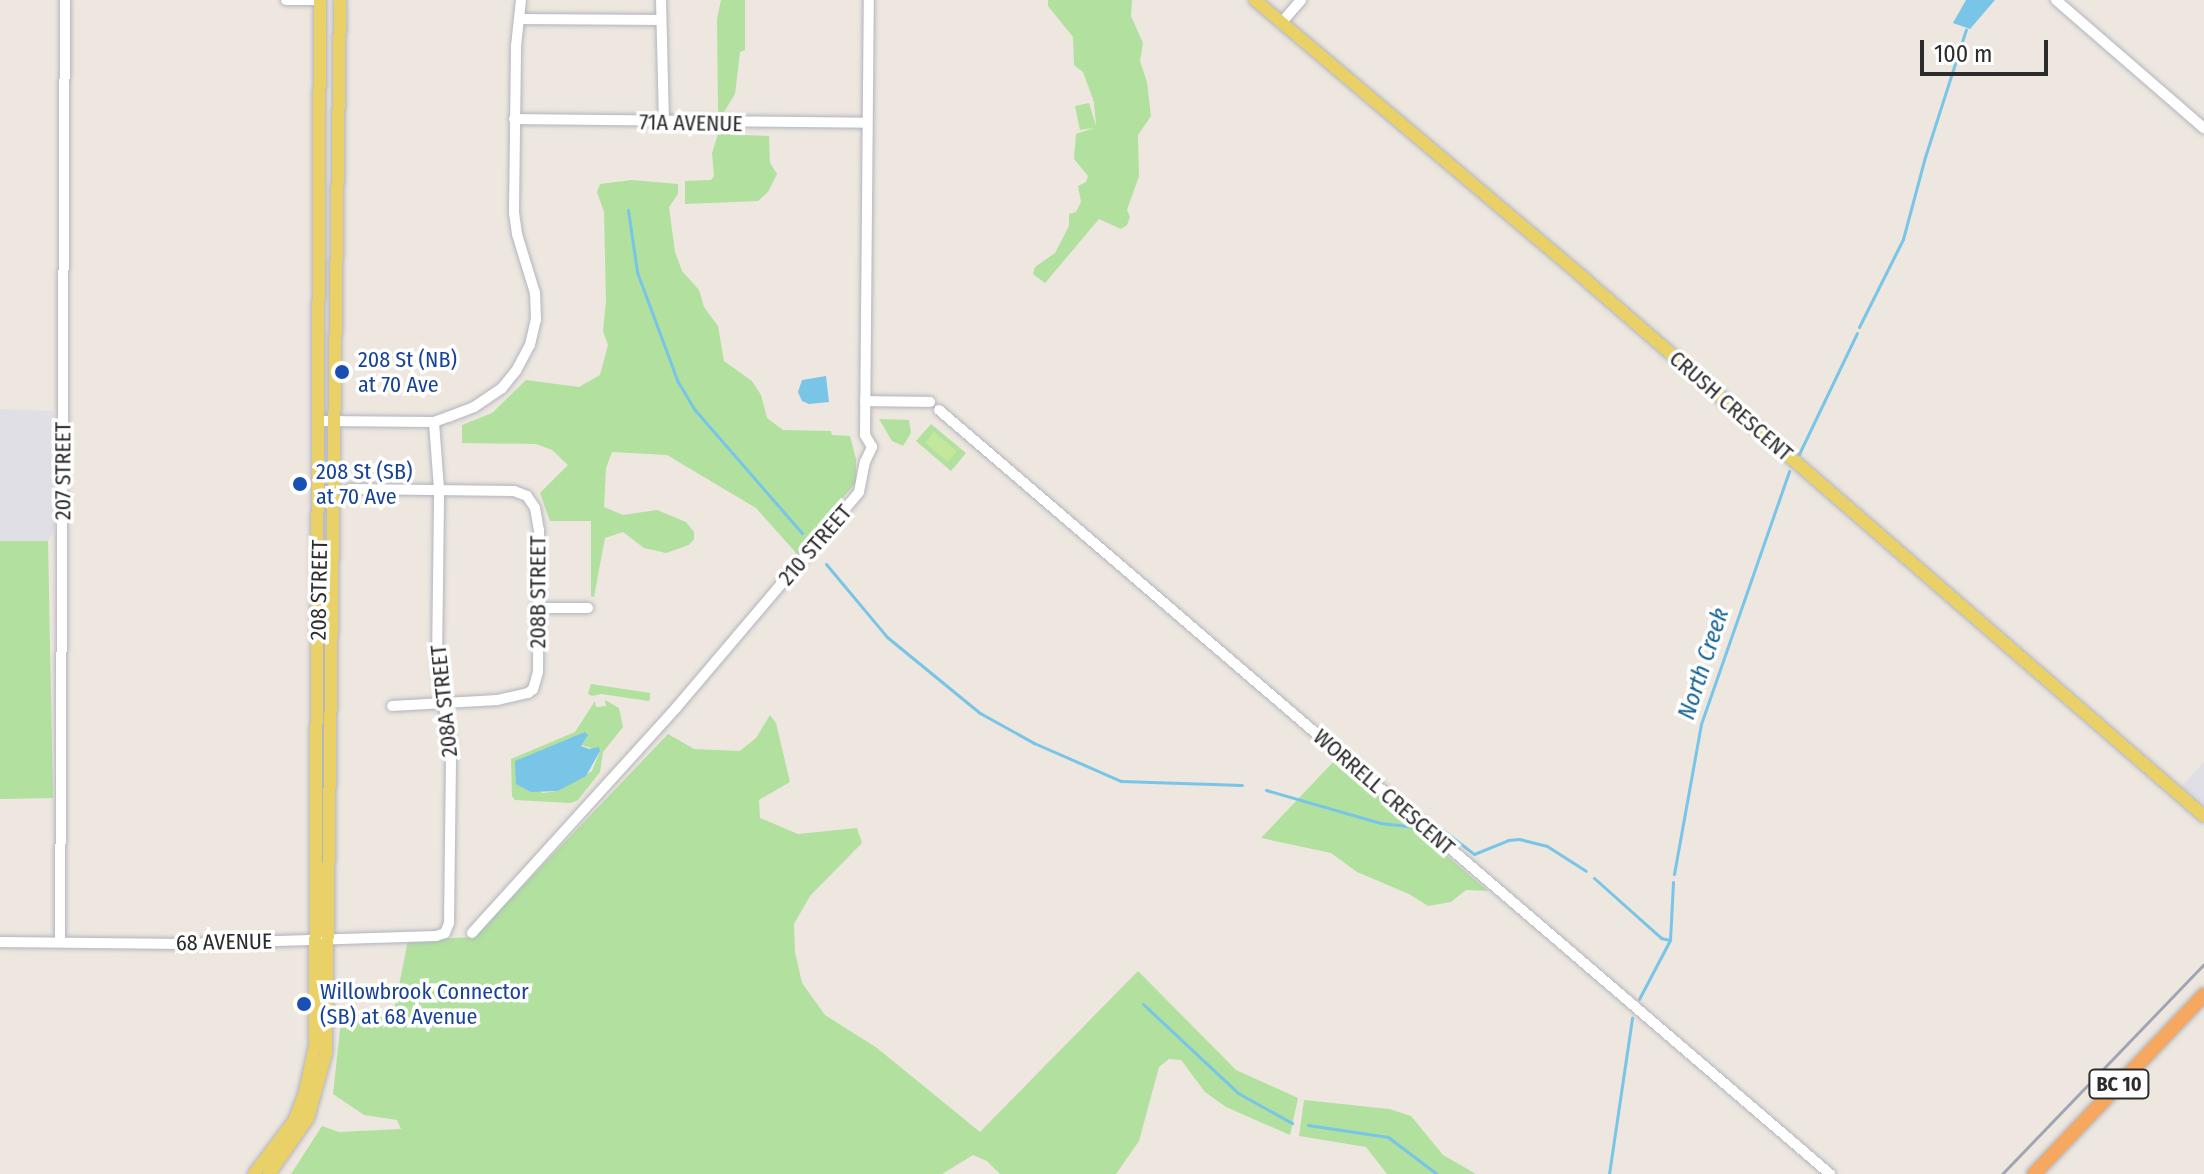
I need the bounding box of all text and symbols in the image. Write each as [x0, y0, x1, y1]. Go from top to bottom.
scale bar [1924, 24, 2052, 74]
text: 100 m [1934, 40, 1992, 68]
street label: 71A AVENUE [639, 109, 743, 137]
street label: CRUSH CRESCENT [1664, 345, 1798, 467]
place label: 208 St (NB) at 70 Ave [358, 346, 457, 398]
marker: 208 St (NB) at 70 Ave [333, 363, 351, 381]
street label: 207 STREET [50, 422, 76, 520]
place label: 208 St (SB) at 70 Ave [316, 458, 413, 510]
marker: 208 St (SB) at 70 Ave [291, 475, 309, 493]
street label: 210 STREET [773, 499, 857, 591]
street label: 208B STREET [525, 536, 551, 648]
street label: 208 STREET [305, 539, 333, 641]
water label: North Creek [1672, 605, 1736, 723]
street label: 208A STREET [425, 644, 463, 758]
street label: WORRELL CRESCENT [1308, 723, 1460, 861]
street label: 68 AVENUE [176, 928, 272, 956]
place label: Willowbrook Connector (SB) at 68 Avenue [320, 978, 529, 1030]
marker: Willowbrook Connector (SB) at 68 Avenue [295, 995, 313, 1013]
road number: BC 10 [2087, 1068, 2151, 1100]

